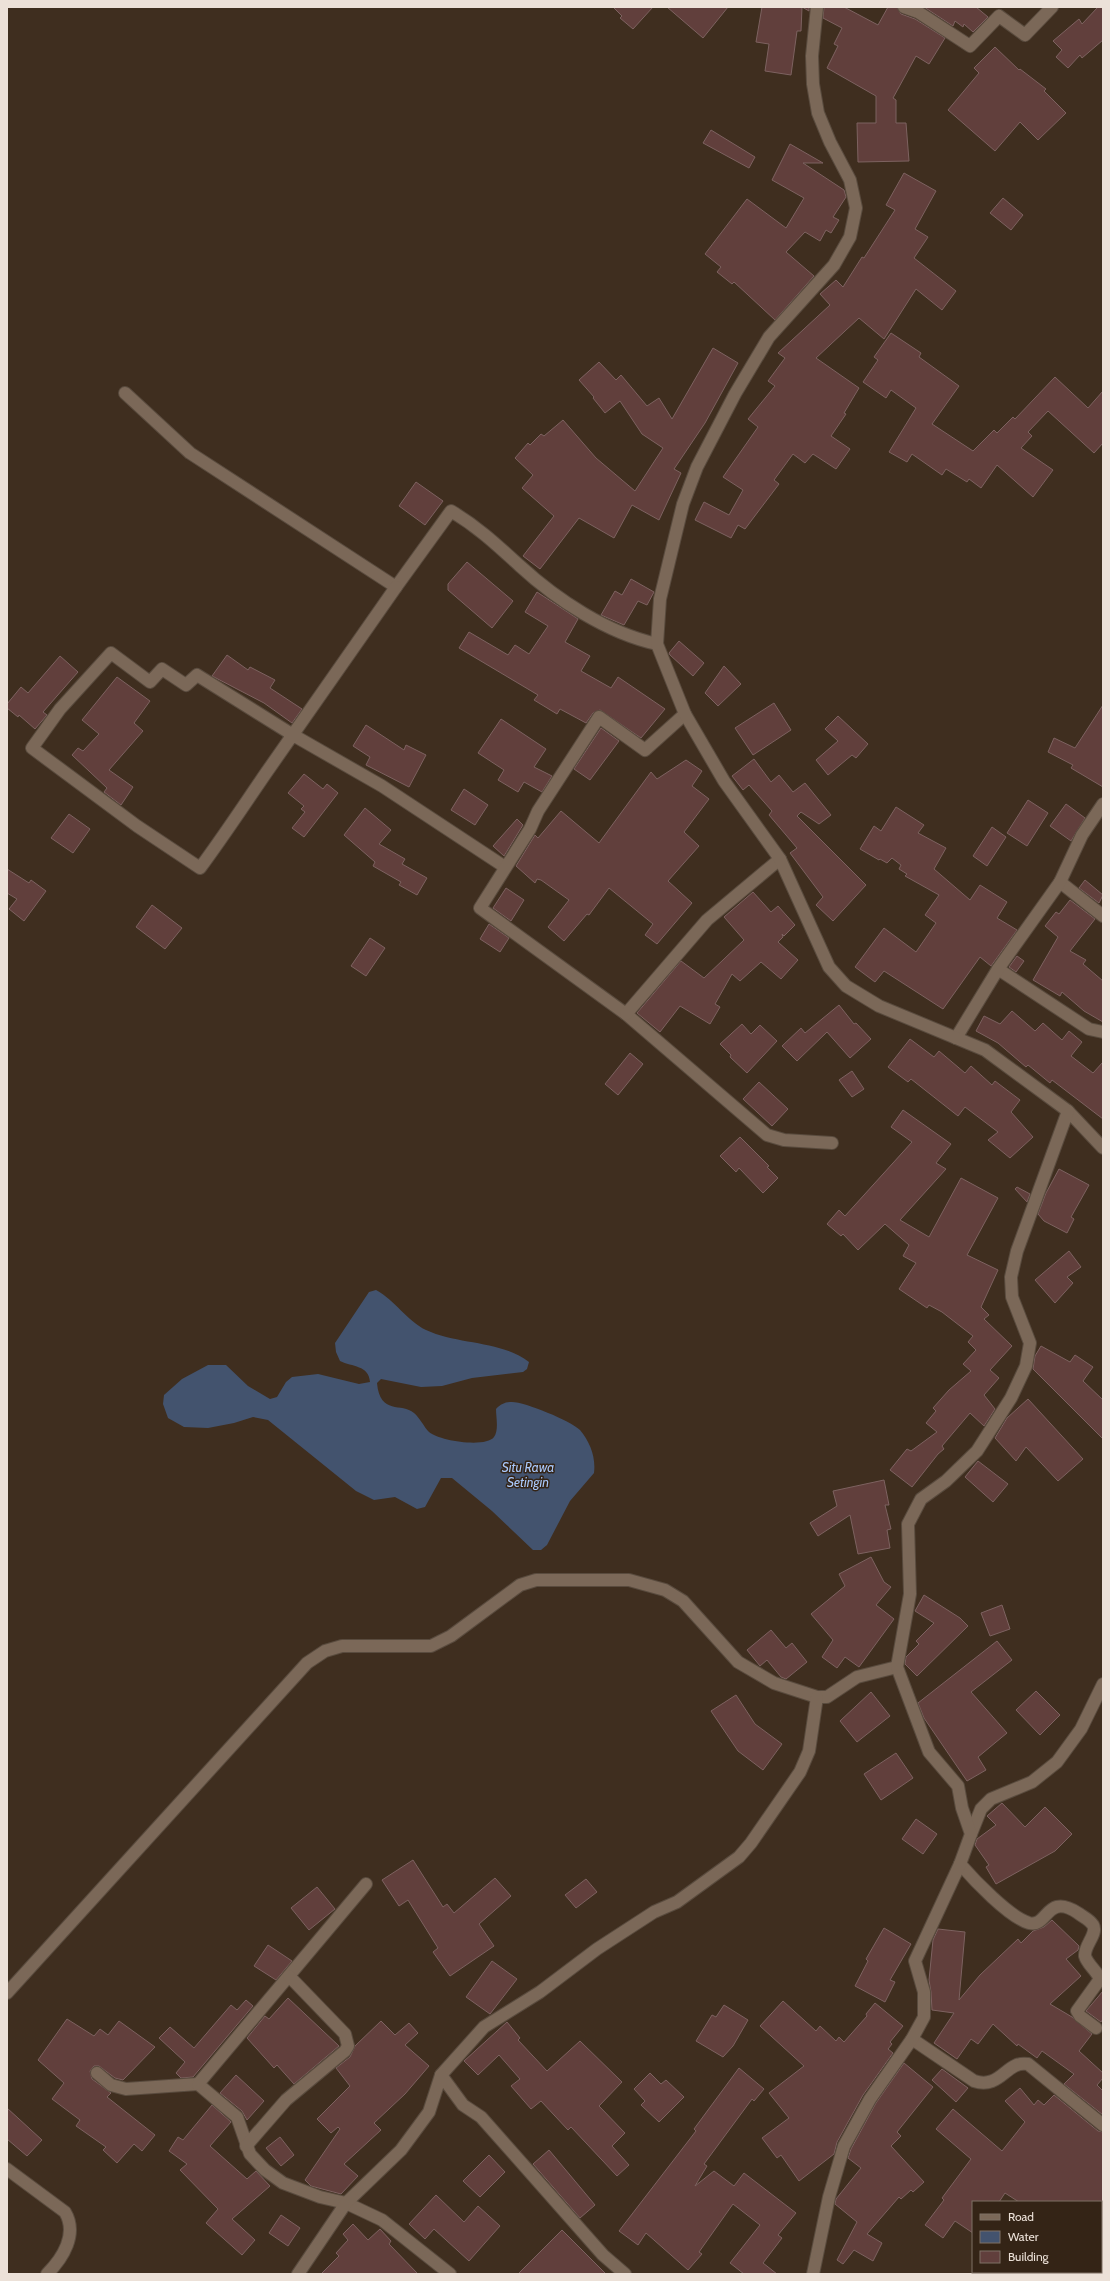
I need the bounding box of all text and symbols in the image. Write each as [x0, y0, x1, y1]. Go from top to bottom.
water label: Situ Rawa Setingin [502, 1459, 554, 1490]
legend [972, 2201, 1102, 2273]
text: Road [1008, 2209, 1034, 2224]
text: Water [1008, 2229, 1039, 2244]
text: Building [1008, 2249, 1050, 2264]

